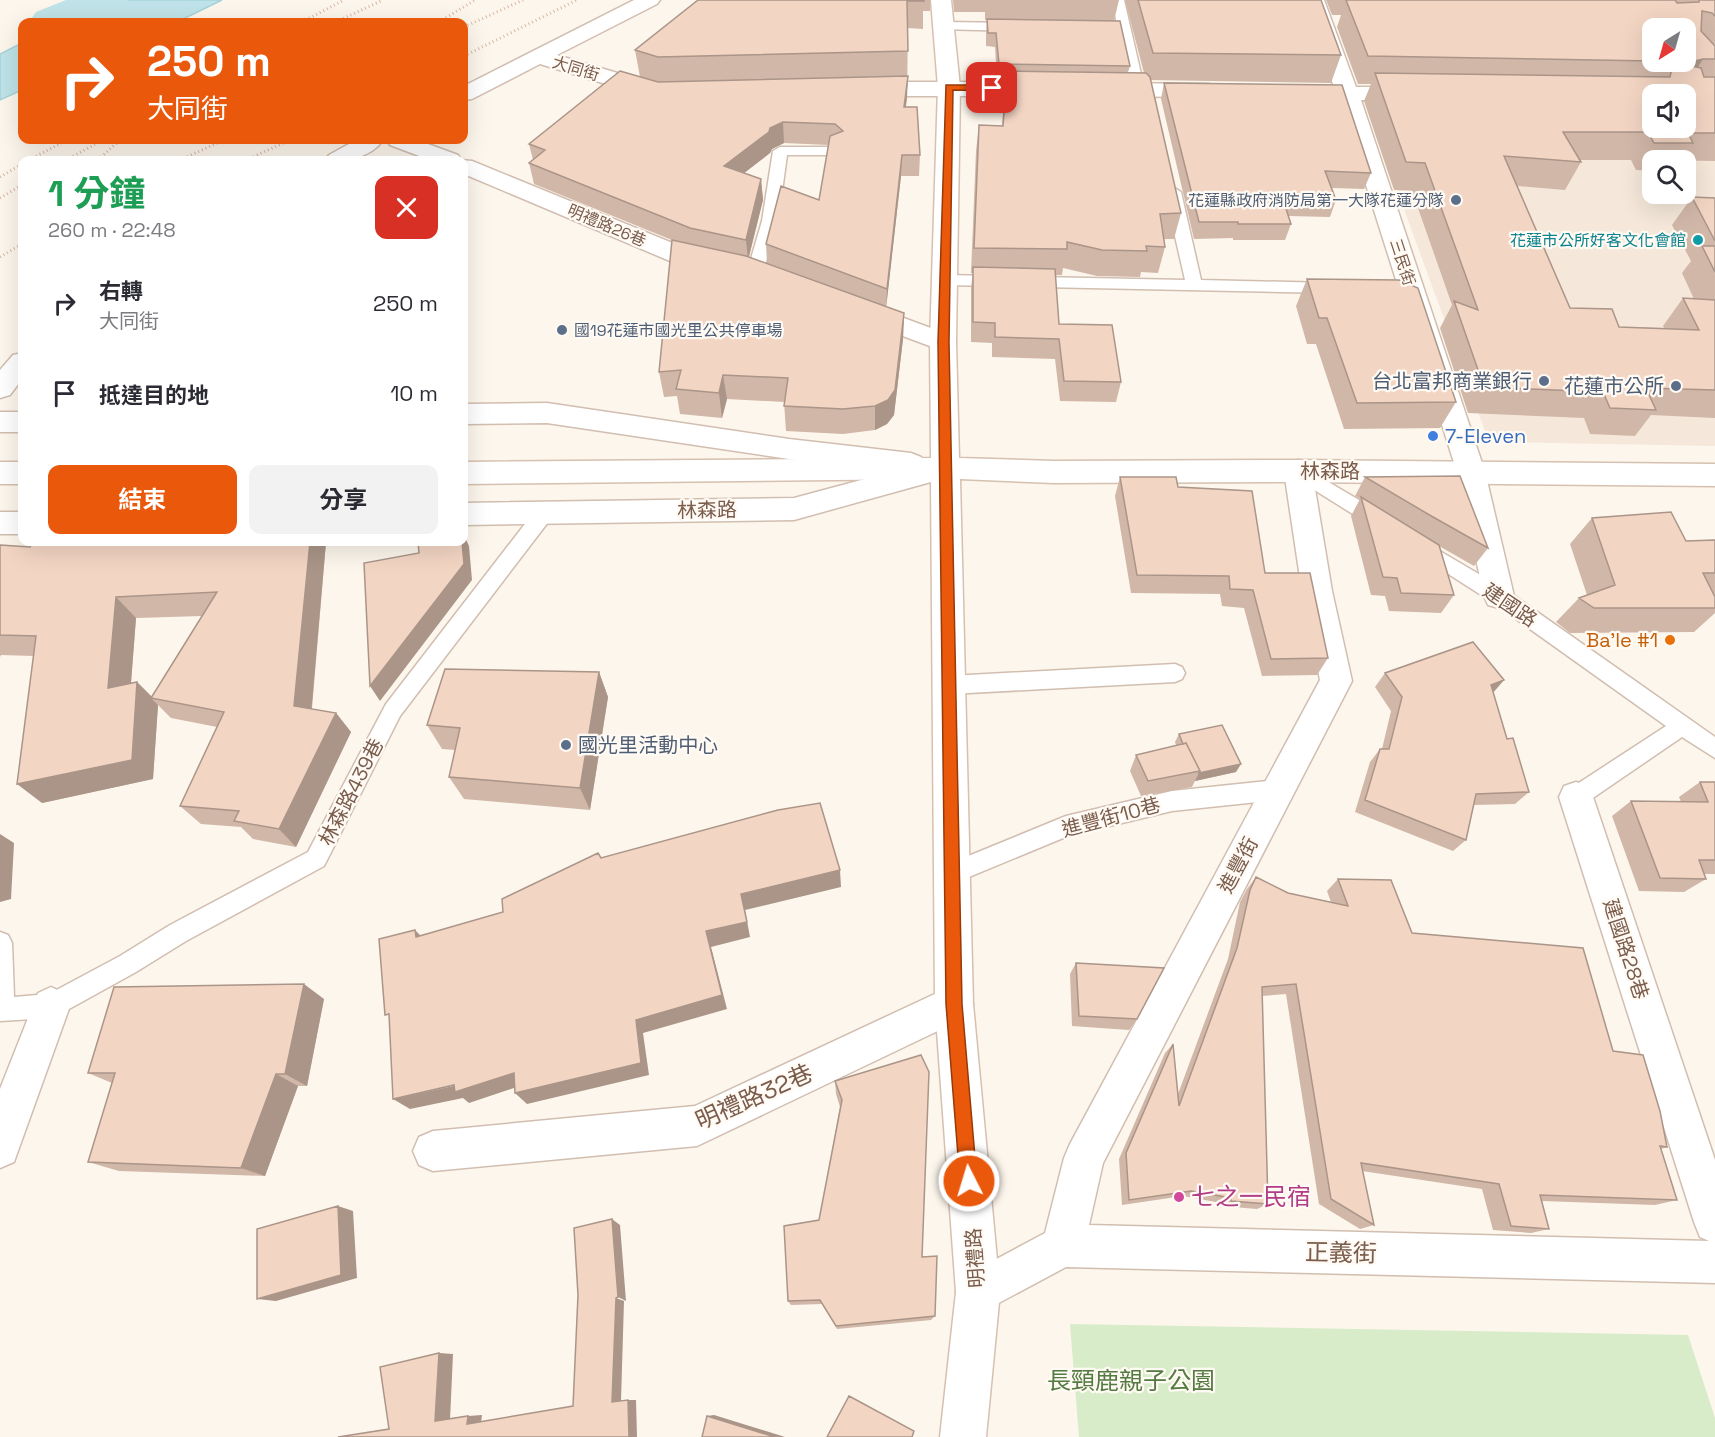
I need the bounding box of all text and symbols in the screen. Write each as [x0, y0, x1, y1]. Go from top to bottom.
north arrow [1642, 18, 1696, 72]
map controls [1642, 18, 1696, 204]
text: 250 m [147, 35, 271, 88]
icon: right [48, 42, 126, 120]
street label: 大同街 [550, 51, 602, 86]
pin [966, 62, 1017, 113]
icon: arrive [975, 71, 1008, 104]
button: sound [1642, 84, 1696, 138]
text: 大同街 [147, 91, 228, 126]
button: search [1642, 150, 1696, 204]
text: 1 分鐘 [48, 171, 145, 217]
button: close [375, 176, 438, 239]
place label: 花蓮縣政府消防局第一大隊花蓮分隊 [1188, 190, 1444, 211]
marker: 花蓮縣政府消防局第一大隊花蓮分隊 [1449, 193, 1463, 207]
street label: 明禮路26巷 [564, 199, 649, 251]
text: 260 m · 22:48 [48, 217, 176, 243]
place label: 花蓮市公所好客文化會館 [1510, 230, 1686, 251]
marker: 花蓮市公所好客文化會館 [1691, 233, 1705, 247]
street label: 三民街 [1385, 236, 1420, 288]
text: 右轉 [99, 277, 143, 305]
icon: right [48, 287, 81, 320]
text: 250 m [373, 289, 438, 317]
text: 大同街 [99, 308, 159, 334]
place label: 國19花蓮市國光里公共停車場 [574, 320, 782, 341]
marker: 國19花蓮市國光里公共停車場 [555, 323, 569, 337]
place label: 台北富邦商業銀行 [1372, 368, 1532, 394]
place label: 花蓮市公所 [1564, 373, 1664, 399]
marker: 台北富邦商業銀行 [1537, 374, 1551, 388]
icon: arrive [48, 377, 81, 410]
text: 10 m [390, 379, 438, 407]
marker: 花蓮市公所 [1669, 379, 1683, 393]
text: 抵達目的地 [99, 381, 209, 409]
place label: 7-Eleven [1445, 423, 1526, 449]
marker: 7-Eleven [1426, 429, 1440, 443]
street label: 林森路 [1300, 458, 1360, 484]
button: 結束 [48, 465, 237, 534]
button: 分享 [249, 465, 438, 534]
street label: 林森路 [677, 496, 737, 524]
street label: 建國路 [1478, 577, 1542, 633]
place label: Ba’le #1 [1586, 627, 1658, 653]
marker: Ba’le #1 [1663, 633, 1677, 647]
place label: 國光里活動中心 [578, 732, 718, 758]
street label: 林森路439巷 [313, 734, 389, 850]
marker: 國光里活動中心 [559, 738, 573, 752]
street label: 進豐街10巷 [1059, 791, 1163, 843]
street label: 進豐街 [1212, 832, 1264, 898]
street label: 建國路28巷 [1597, 895, 1655, 1003]
street label: 明禮路32巷 [690, 1057, 817, 1136]
position arrow [937, 1149, 1001, 1213]
place label: 七之一民宿 [1191, 1181, 1311, 1212]
marker: 七之一民宿 [1172, 1190, 1186, 1204]
street label: 明禮路 [960, 1227, 990, 1289]
street label: 正義街 [1305, 1236, 1377, 1269]
park label: 長頸鹿親子公園 [1047, 1365, 1215, 1396]

